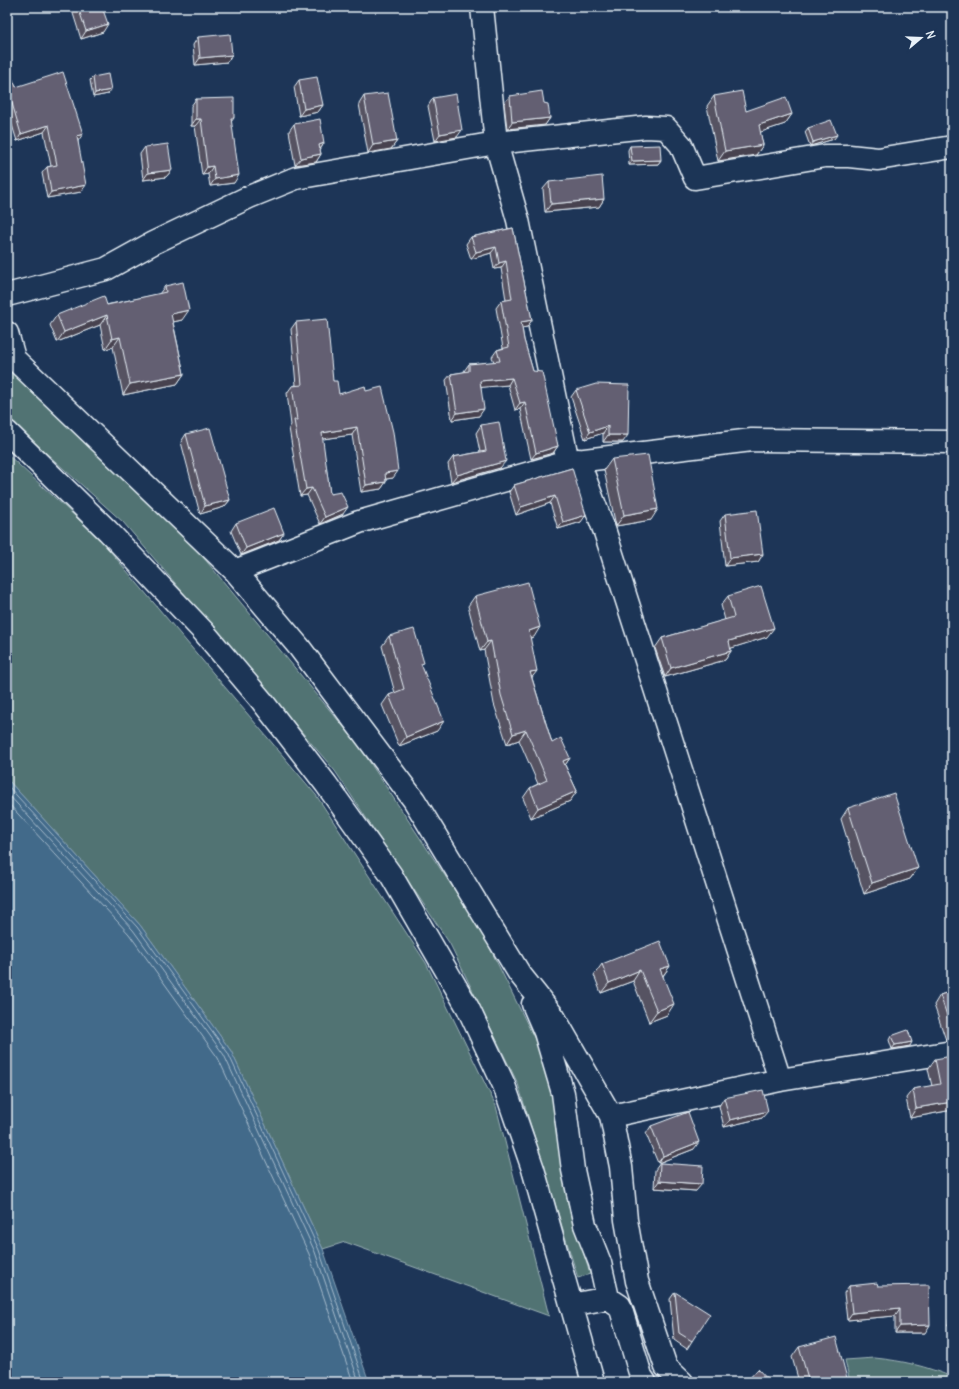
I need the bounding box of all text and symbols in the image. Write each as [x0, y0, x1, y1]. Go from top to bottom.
north arrow [901, 18, 941, 58]
text: N [923, 29, 938, 41]

